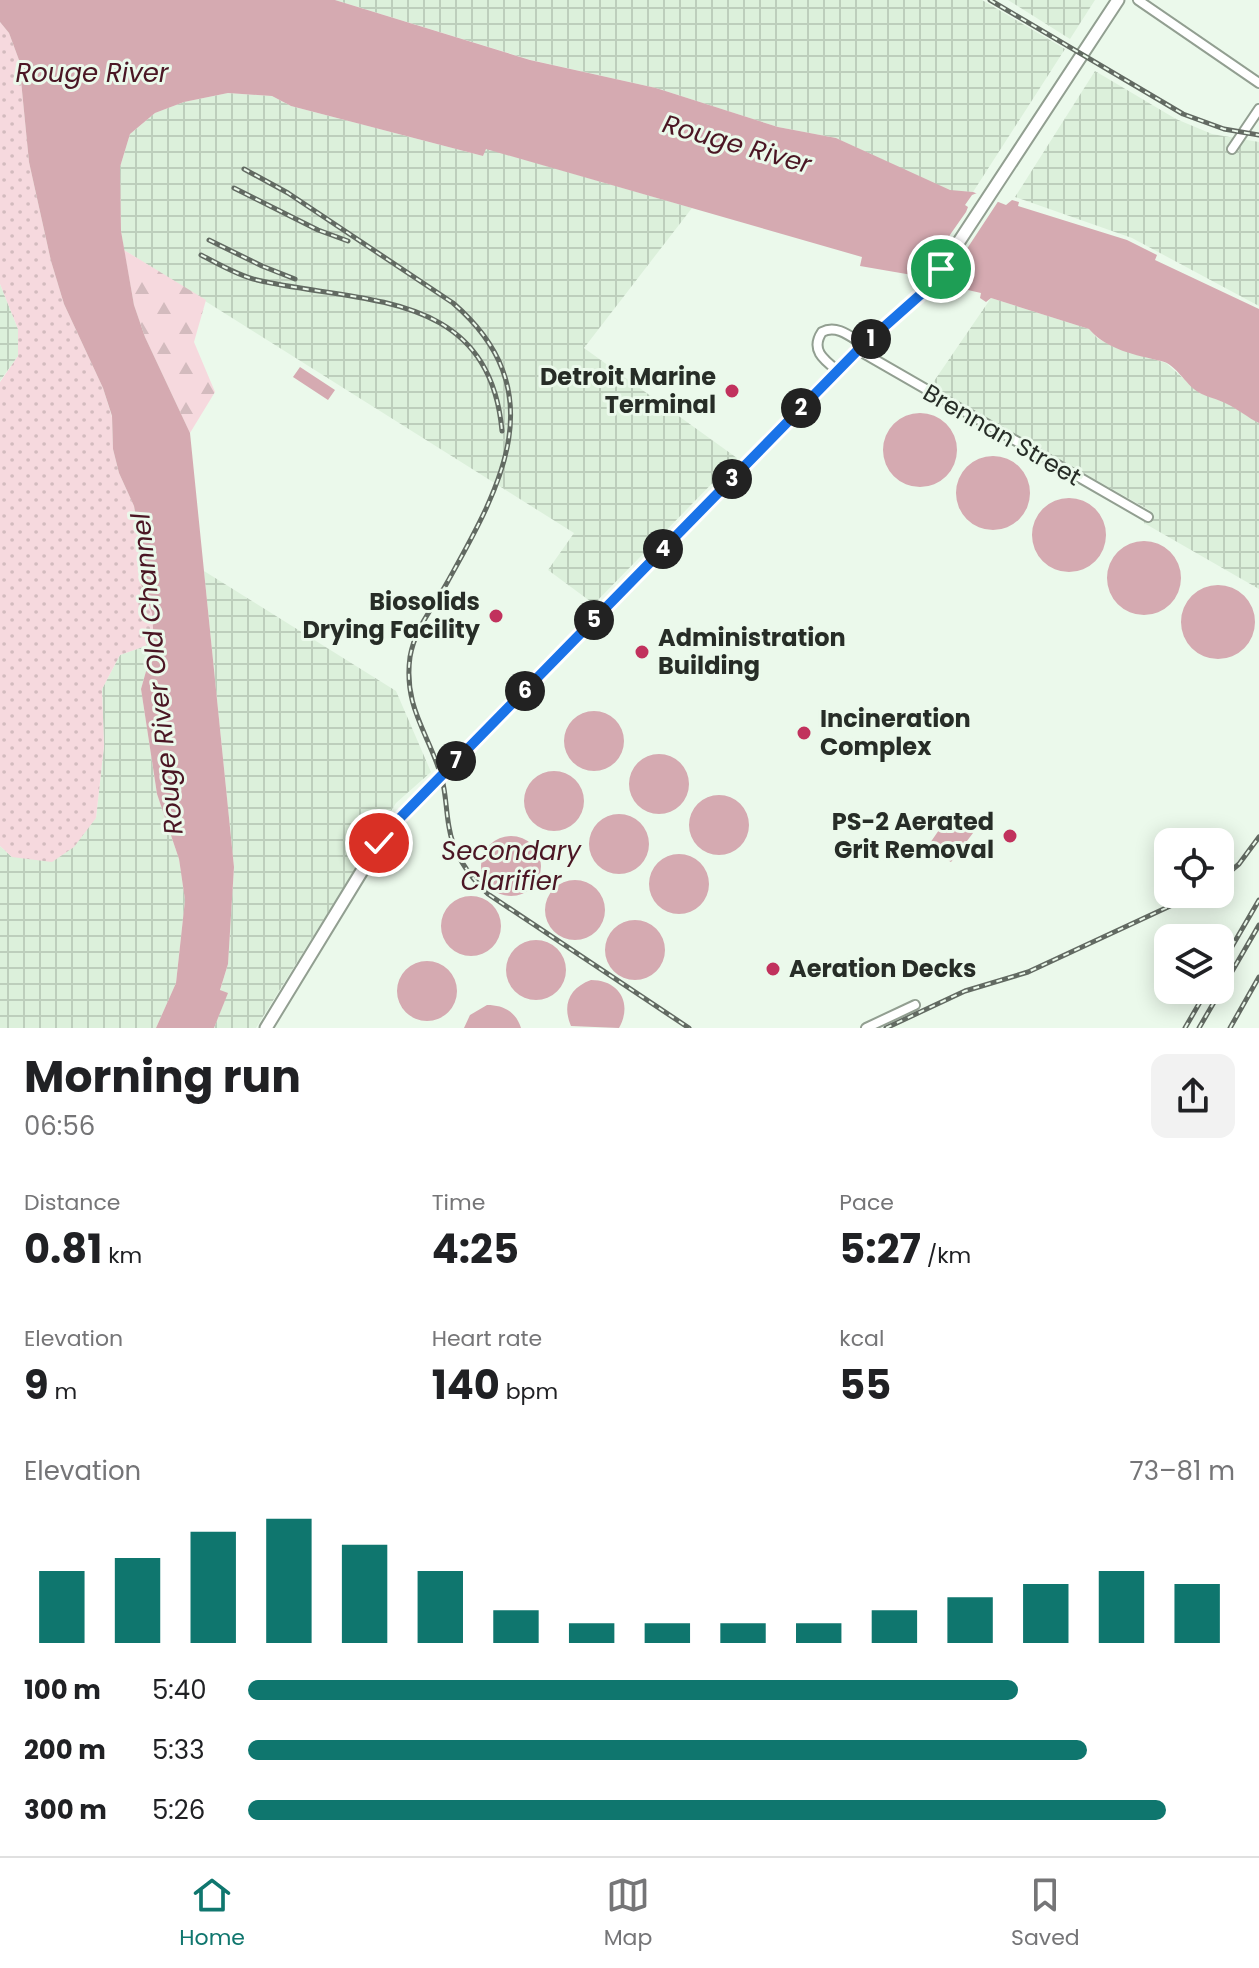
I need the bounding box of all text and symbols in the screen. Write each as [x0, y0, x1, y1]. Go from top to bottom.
water label: Rouge River [15, 55, 170, 91]
water label: Rouge River [658, 106, 817, 183]
pin [907, 235, 975, 303]
icon: arrive [919, 247, 963, 291]
pin: 1 [851, 319, 891, 359]
text: 1 [867, 323, 875, 354]
place label: Detroit Marine Terminal [540, 360, 716, 421]
street label: Brennan Street [917, 376, 1087, 493]
marker: Detroit Marine Terminal [723, 382, 741, 400]
pin: 2 [781, 388, 821, 428]
text: 2 [795, 392, 807, 423]
pin: 3 [712, 459, 752, 499]
text: 3 [725, 463, 739, 494]
water label: Rouge River Old Channel [122, 511, 192, 837]
pin: 4 [643, 529, 683, 569]
text: 4 [656, 533, 670, 564]
place label: Biosolids Drying Facility [302, 585, 481, 646]
pin: 5 [574, 600, 614, 640]
text: 5 [587, 604, 601, 635]
marker: Biosolids Drying Facility [487, 607, 505, 625]
place label: Administration Building [658, 621, 846, 682]
marker: Administration Building [633, 643, 651, 661]
pin: 6 [505, 671, 545, 711]
text: 6 [518, 675, 532, 706]
place label: Incineration Complex [820, 702, 971, 763]
marker: Incineration Complex [795, 724, 813, 742]
pin: 7 [436, 741, 476, 781]
text: 7 [450, 745, 462, 776]
place label: PS-2 Aerated Grit Removal [832, 805, 994, 866]
pin [345, 809, 413, 877]
icon: check [357, 821, 401, 865]
marker: PS-2 Aerated Grit Removal [1001, 827, 1019, 845]
map controls [1154, 828, 1234, 1004]
button: locate [1154, 828, 1234, 908]
water label: Secondary Clarifier [441, 833, 582, 899]
button: layers [1154, 924, 1234, 1004]
place label: Aeration Decks [789, 952, 976, 985]
marker: Aeration Decks [764, 960, 782, 978]
text: Morning run [24, 1046, 301, 1107]
button: share [1151, 1054, 1235, 1138]
text: 06:56 [24, 1108, 95, 1144]
text: Distance [24, 1187, 120, 1218]
text: Time [432, 1187, 485, 1218]
text: Pace [839, 1187, 894, 1218]
text: 0.81 [24, 1221, 102, 1277]
text: 4:25 [432, 1221, 519, 1277]
text: 5:27 [839, 1221, 921, 1277]
text: km [102, 1240, 142, 1271]
text: /km [921, 1240, 971, 1271]
text: Elevation [24, 1323, 123, 1354]
text: Heart rate [432, 1323, 542, 1354]
text: kcal [839, 1323, 884, 1354]
text: 9 [24, 1357, 49, 1413]
text: 140 [432, 1357, 500, 1413]
text: 55 [839, 1357, 891, 1413]
text: m [49, 1376, 77, 1407]
text: bpm [500, 1376, 558, 1407]
text: Elevation [24, 1453, 141, 1489]
text: 73–81 m [1129, 1453, 1235, 1489]
text: 100 m [24, 1672, 101, 1708]
text: 5:40 [152, 1672, 207, 1708]
text: 200 m [24, 1732, 106, 1768]
text: 5:33 [152, 1732, 205, 1768]
text: 300 m [24, 1792, 107, 1828]
text: 5:26 [152, 1792, 205, 1828]
tab: Home [179, 1873, 245, 1954]
tab: Map [604, 1873, 652, 1954]
tab: Saved [1011, 1873, 1080, 1954]

